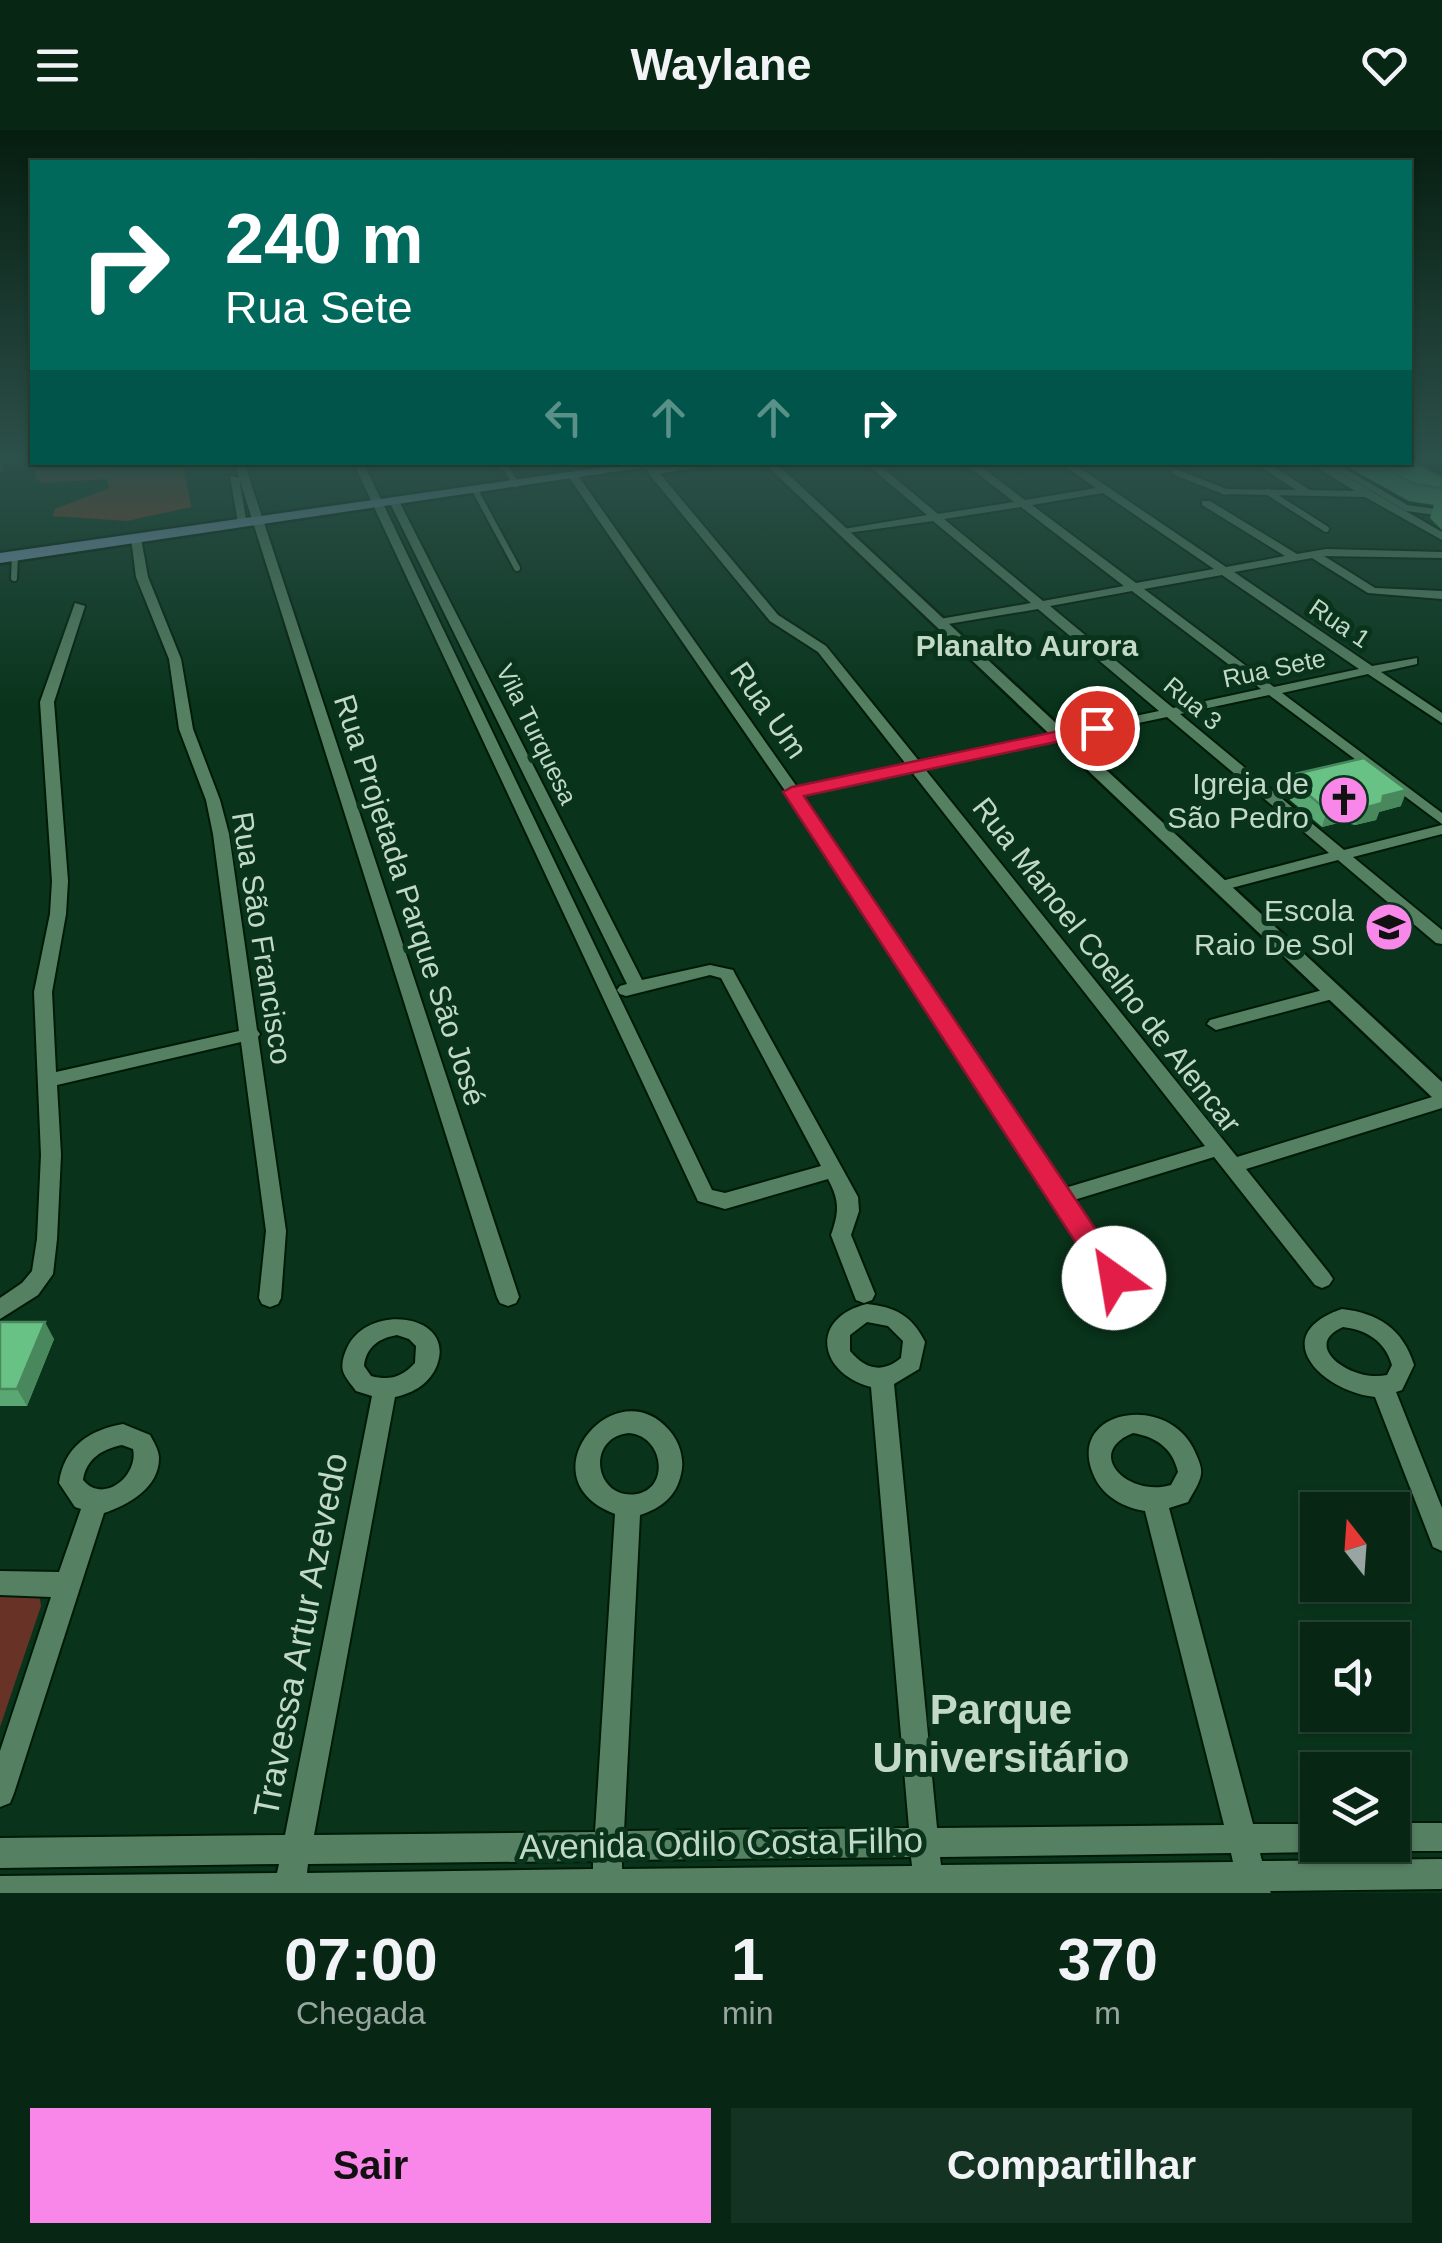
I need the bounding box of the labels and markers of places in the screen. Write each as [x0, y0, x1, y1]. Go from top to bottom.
pin [1055, 686, 1140, 771]
place label: Igreja de São Pedro [1167, 767, 1309, 834]
church icon: Igreja de São Pedro [1318, 774, 1370, 826]
place label: Escola Raio De Sol [1194, 894, 1354, 961]
school or university icon: Escola Raio De Sol [1363, 901, 1415, 953]

